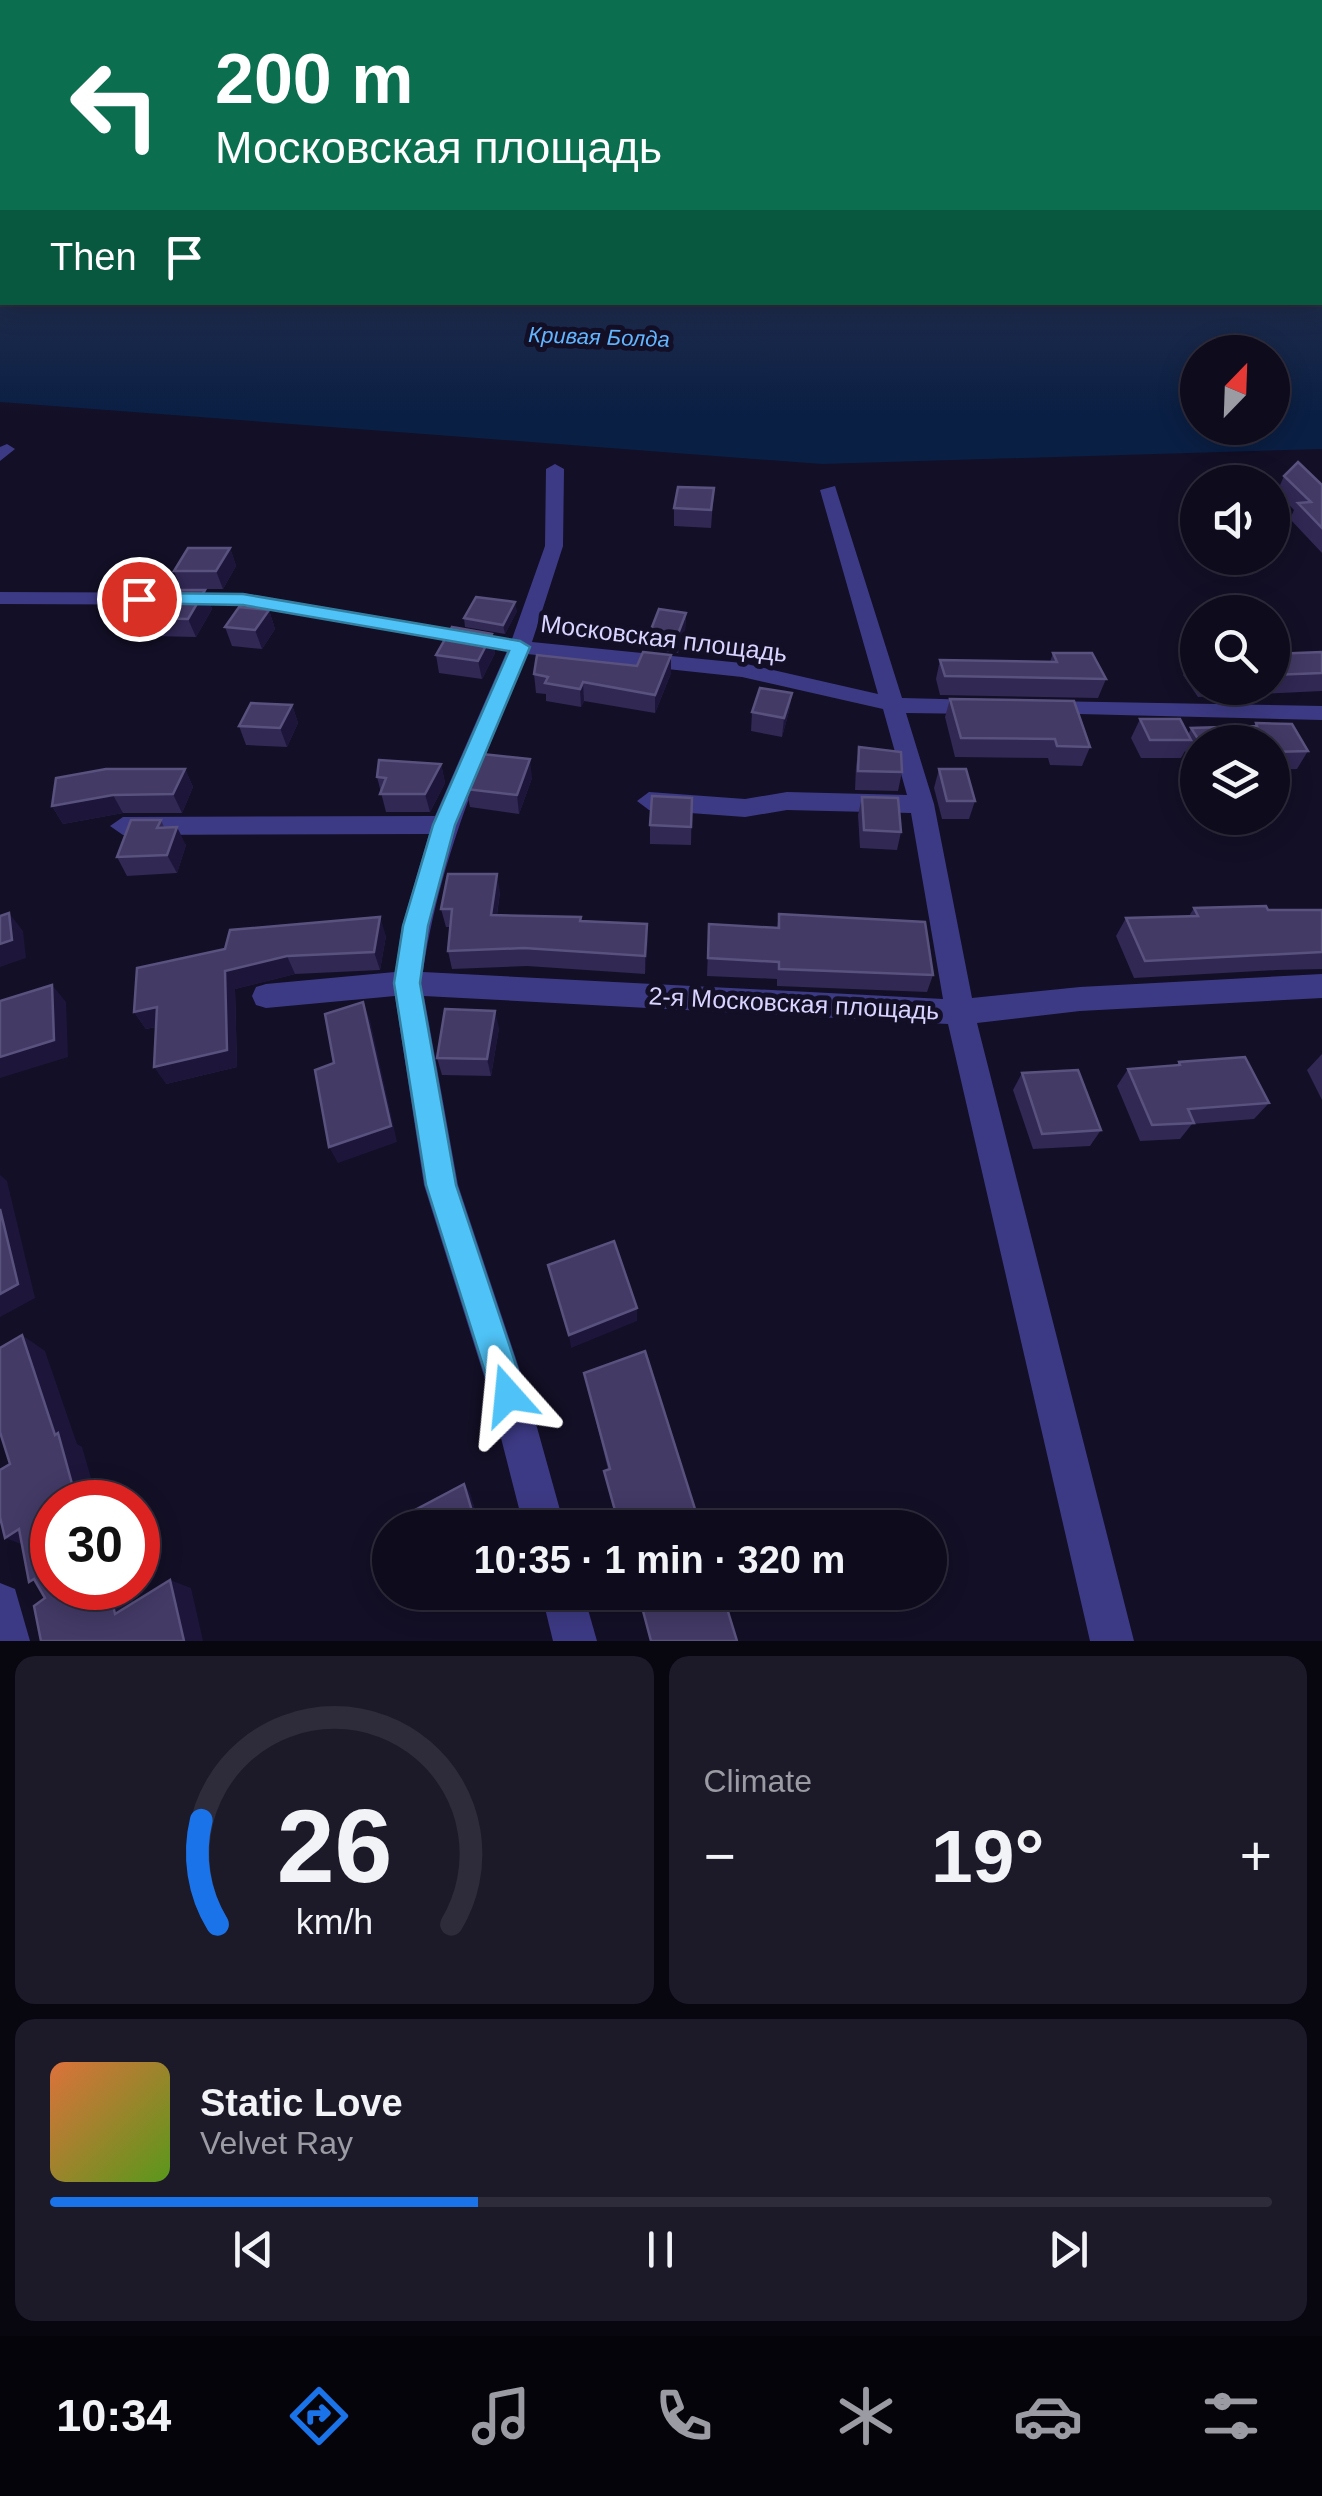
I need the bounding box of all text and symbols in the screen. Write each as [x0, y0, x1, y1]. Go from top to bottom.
icon: left [50, 40, 180, 170]
text: 200 m [215, 40, 413, 118]
text: Московская площадь [215, 122, 662, 173]
icon: arrive [157, 230, 212, 285]
text: Then [50, 236, 137, 278]
water label: Кривая Болда [528, 322, 670, 352]
north arrow [1180, 335, 1290, 445]
map controls [1180, 335, 1290, 835]
button: sound [1180, 465, 1290, 575]
pin [97, 557, 182, 642]
icon: arrive [112, 572, 167, 627]
button: search [1180, 595, 1290, 705]
street label: Московская площадь [539, 609, 789, 667]
button: layers [1180, 725, 1290, 835]
street label: 2-я Московская площадь [648, 981, 940, 1025]
position arrow [456, 1343, 560, 1447]
speed limit sign: 30 [30, 1480, 160, 1610]
text: 10:35 · 1 min · 320 m [474, 1539, 845, 1581]
text: Climate [704, 1763, 812, 1799]
text: 26 [276, 1788, 392, 1904]
text: 19° [931, 1814, 1044, 1898]
text: − [704, 1825, 736, 1887]
text: + [1240, 1825, 1272, 1887]
text: km/h [296, 1902, 373, 1942]
text: Static Love [200, 2082, 403, 2124]
text: Velvet Ray [200, 2125, 353, 2161]
icon: previous [226, 2222, 281, 2277]
icon: pause [633, 2222, 688, 2277]
icon: next [1041, 2222, 1096, 2277]
icon: directions [284, 2381, 354, 2451]
icon: music [466, 2381, 536, 2451]
icon: phone [649, 2381, 719, 2451]
icon: climate [831, 2381, 901, 2451]
icon: car [1013, 2381, 1083, 2451]
icon: filters [1196, 2381, 1266, 2451]
text: 10:34 [56, 2390, 171, 2441]

